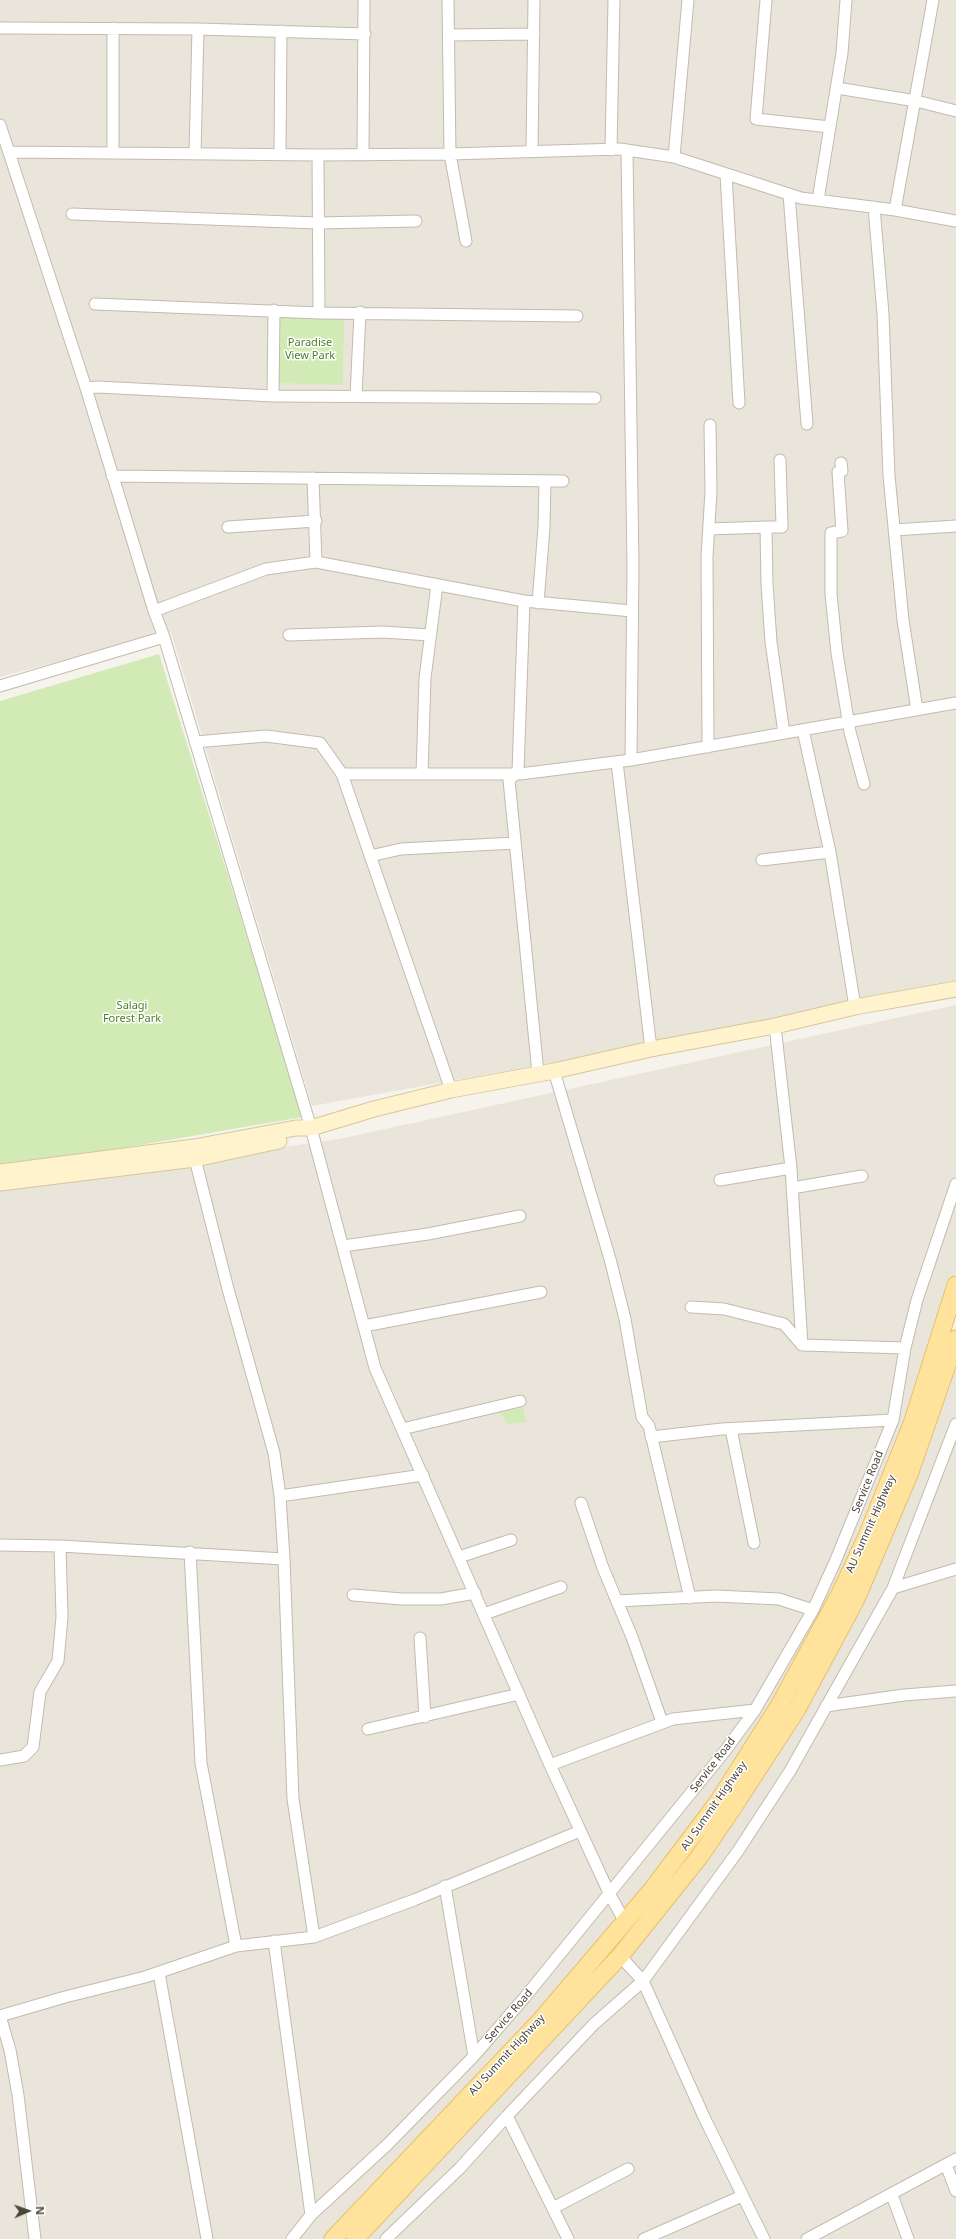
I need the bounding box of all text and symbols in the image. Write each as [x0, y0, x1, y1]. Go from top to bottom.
park label: Paradise View Park [285, 336, 335, 362]
park label: Salagi Forest Park [103, 999, 161, 1025]
street label: Service Road [850, 1449, 886, 1515]
street label: AU Summit Highway [843, 1473, 899, 1575]
street label: Service Road [687, 1735, 739, 1795]
street label: AU Summit Highway [678, 1759, 750, 1853]
street label: Service Road [482, 1987, 536, 2045]
street label: AU Summit Highway [466, 2012, 548, 2098]
north arrow [8, 2191, 48, 2231]
text: N [33, 2206, 48, 2215]

